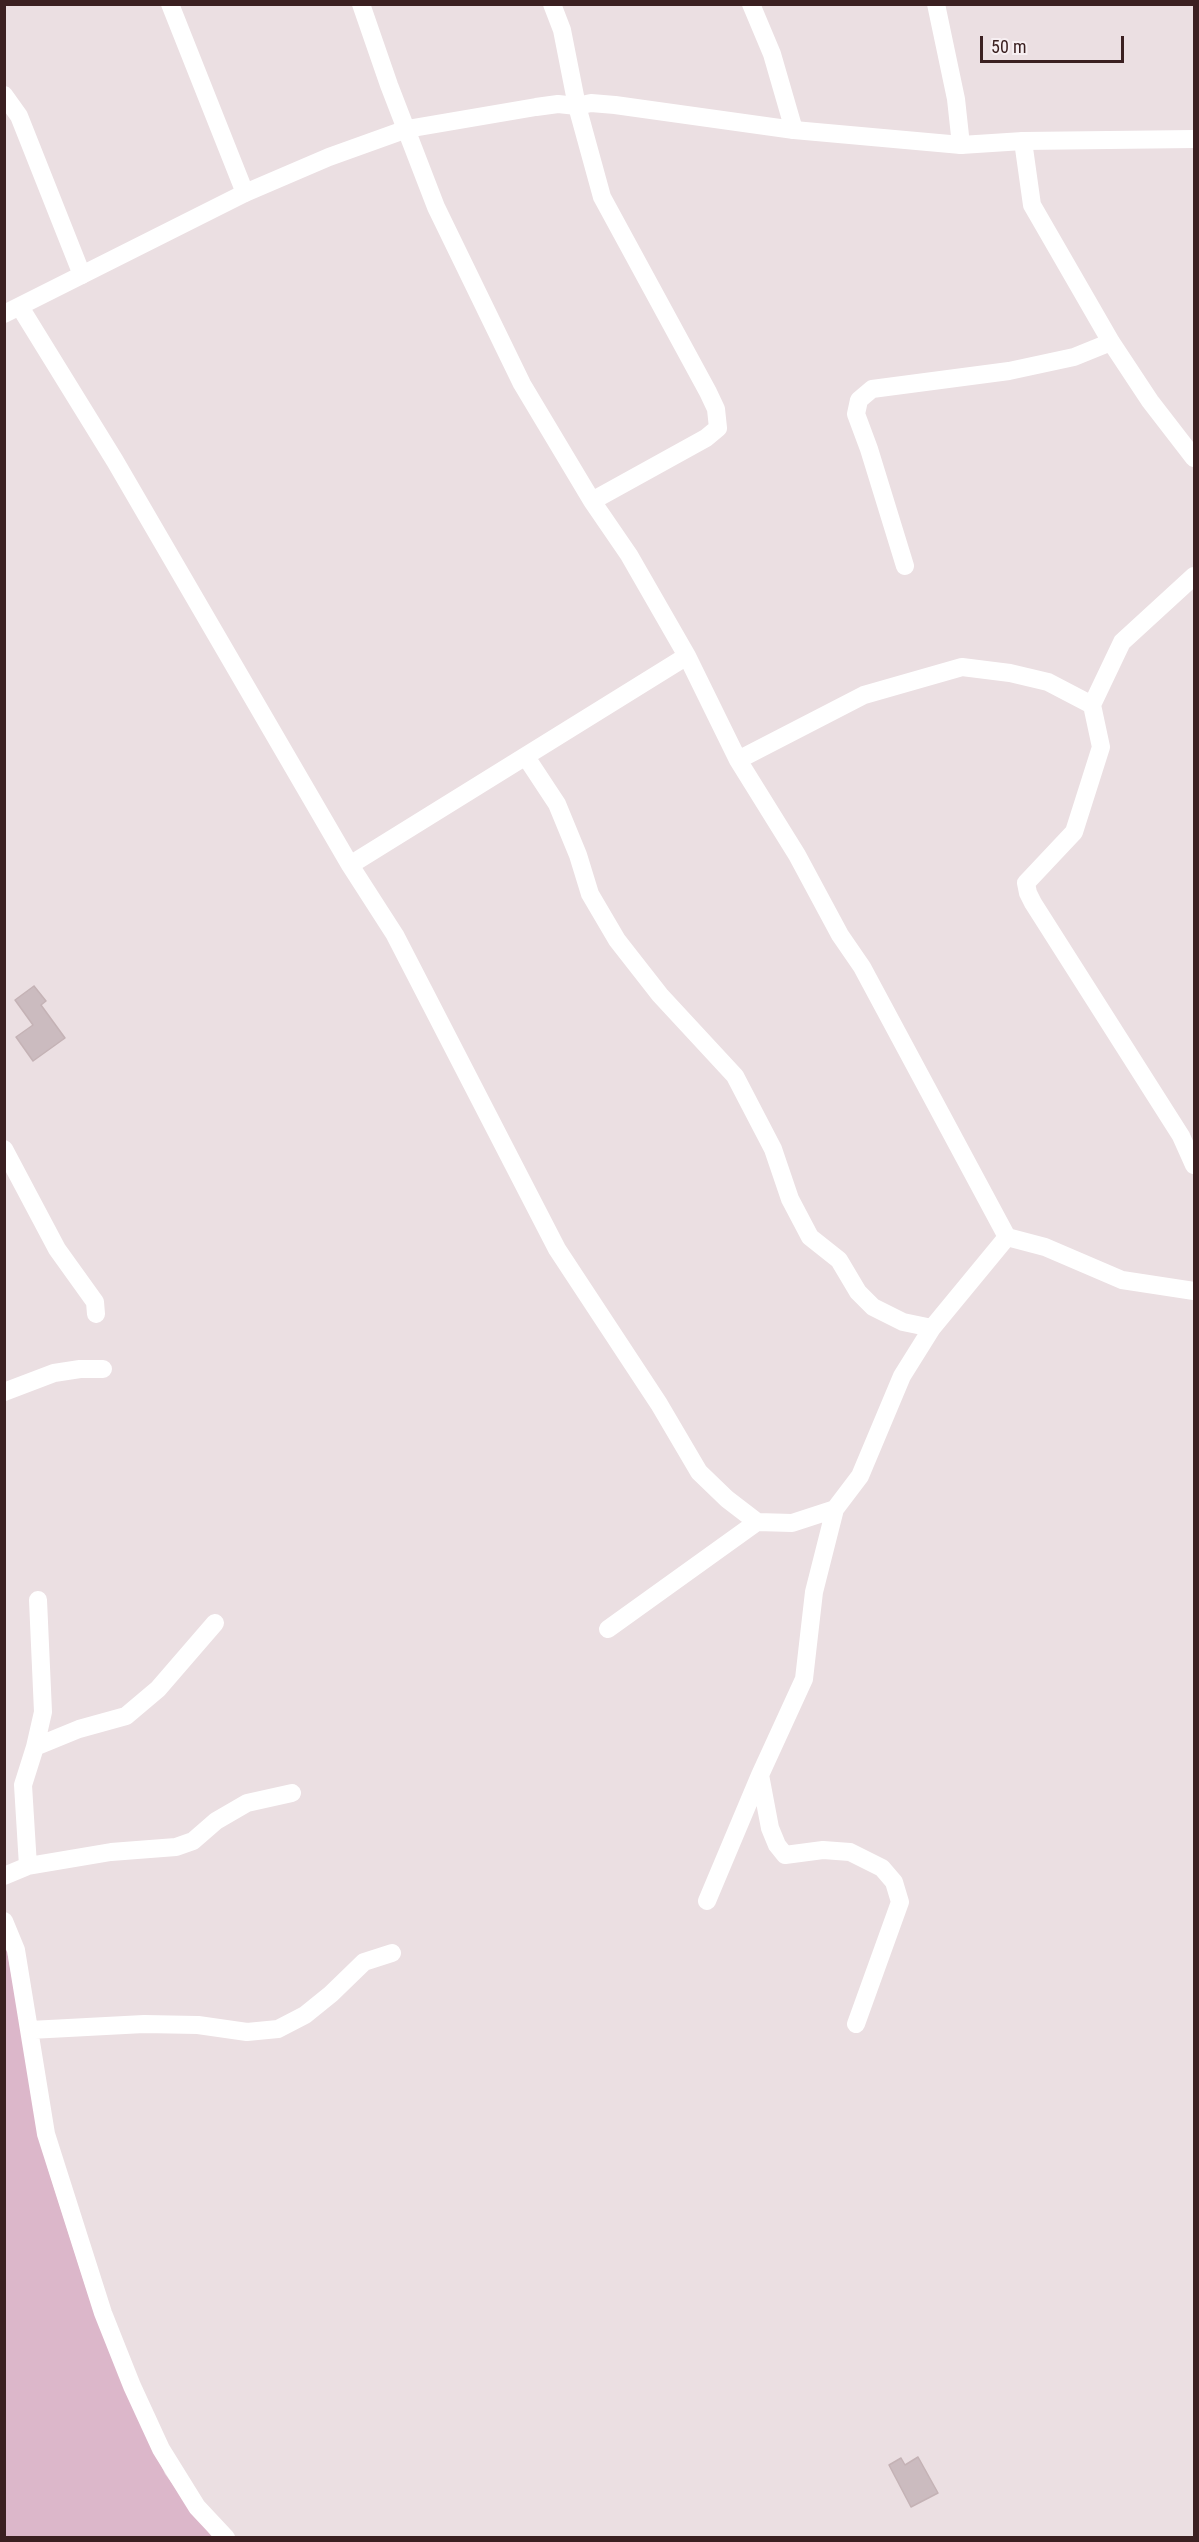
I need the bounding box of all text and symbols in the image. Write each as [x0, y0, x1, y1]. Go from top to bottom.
scale bar [983, 24, 1127, 62]
text: 50 m [991, 36, 1026, 57]

